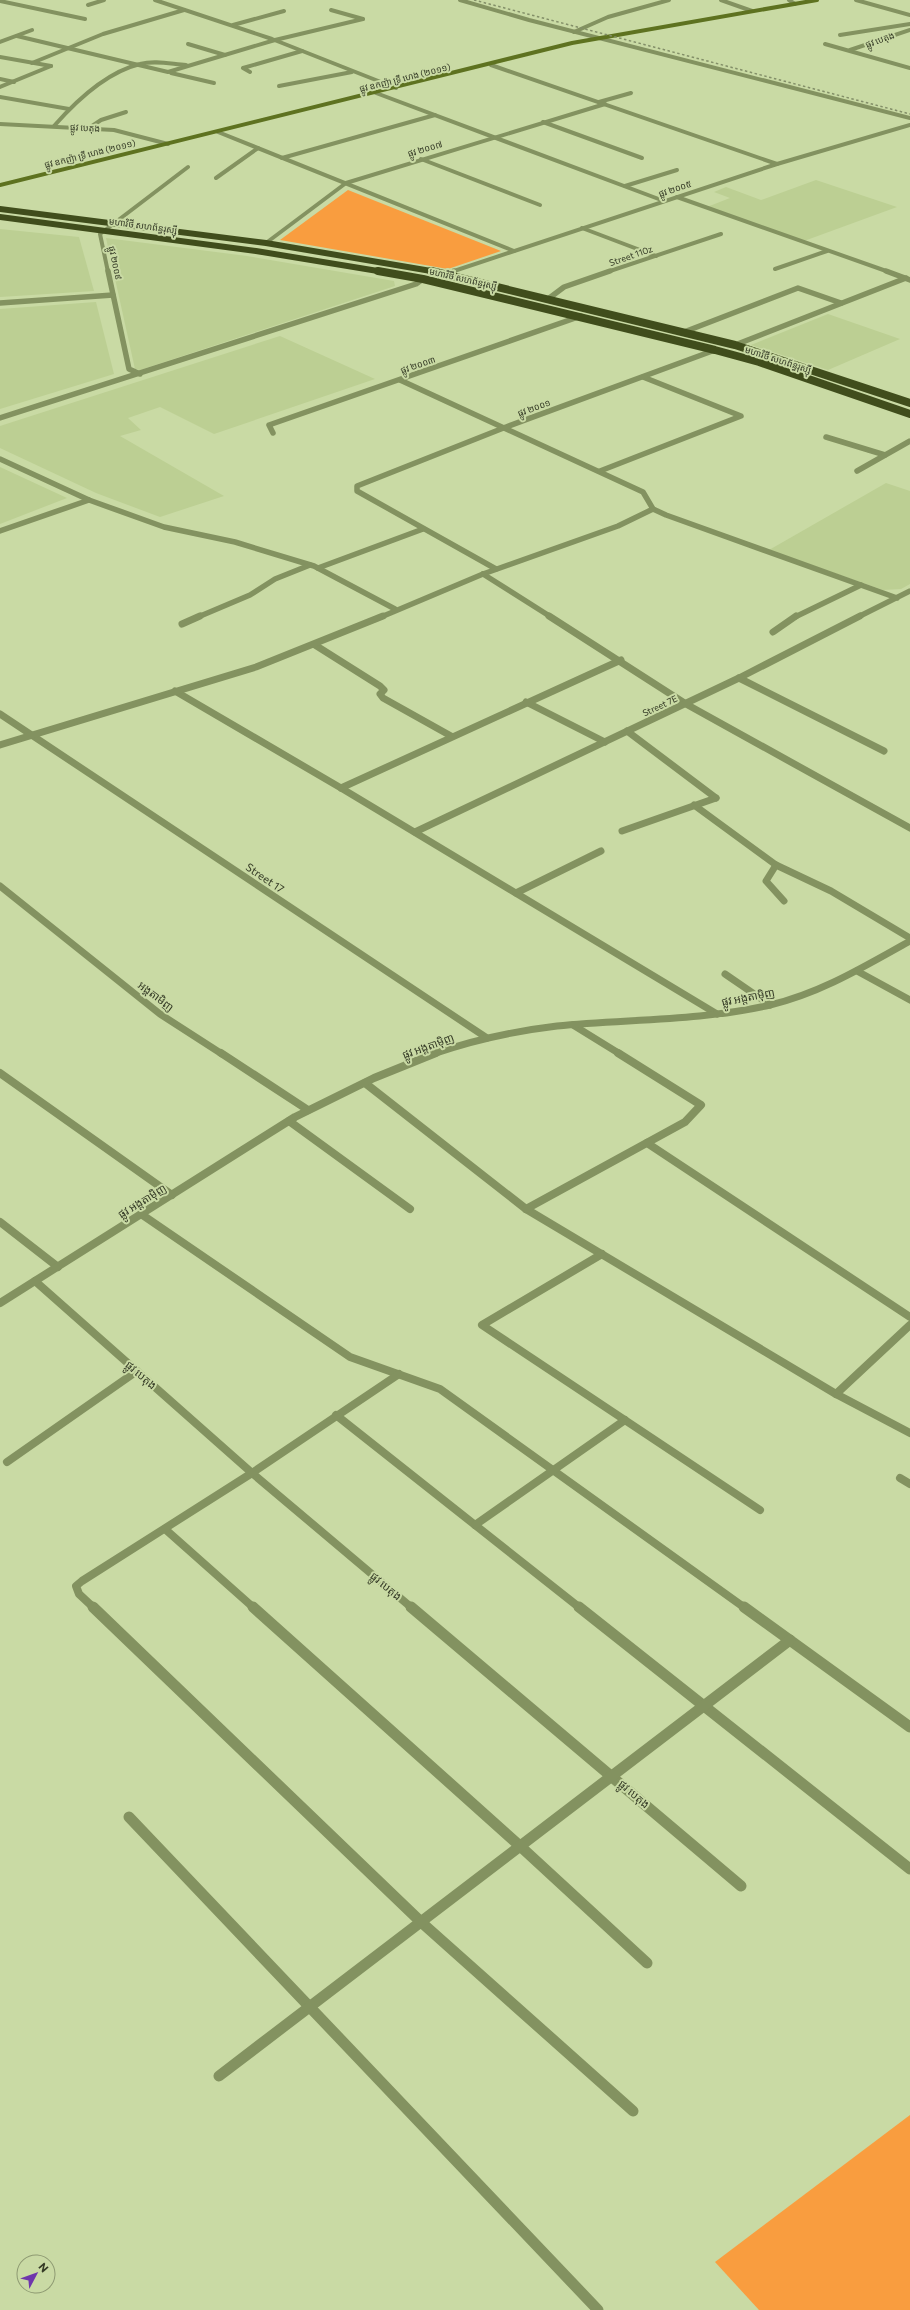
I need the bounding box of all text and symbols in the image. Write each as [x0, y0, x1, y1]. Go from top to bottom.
street label: ផ្លូវ បេតុង [864, 29, 897, 52]
street label: ផ្លូវ ឧកញ៉ា ទ្រី ហេង (២០១១) [358, 61, 452, 97]
street label: ផ្លូវ បេតុង [70, 121, 100, 136]
street label: ផ្លូវ ឧកញ៉ា ទ្រី ហេង (២០១១) [43, 137, 137, 173]
street label: ផ្លូវ ២០០៧ [406, 138, 444, 162]
street label: ផ្លូវ ២០០៥ [657, 178, 694, 202]
street label: មហាវិថី សហព័ន្ធរុស្ស៊ី [108, 215, 178, 239]
street label: Street 110z [608, 243, 654, 268]
street label: ផ្លូវ ២០០៩ [104, 245, 124, 281]
street label: មហាវិថី សហព័ន្ធរុស្ស៊ី [428, 265, 498, 295]
street label: មហាវិថី សហព័ន្ធរុស្ស៊ី [743, 343, 813, 379]
street label: ផ្លូវ ២០០៣ [399, 353, 438, 378]
street label: ផ្លូវ ២០០១ [516, 396, 553, 421]
street label: Street 7E [641, 693, 679, 718]
street label: Street 17 [244, 860, 287, 895]
street label: អង្គតាមិញ [135, 978, 177, 1014]
street label: ផ្លូវ អង្តតាម៉ិញ [720, 985, 777, 1012]
street label: ផ្លូវ អង្តតាម៉ិញ [400, 1030, 457, 1065]
street label: ផ្លូវ អង្តតាម៉ិញ [115, 1181, 170, 1224]
street label: ផ្លូវ បេតុង [120, 1358, 159, 1395]
street label: ផ្លូវ បេតុង [365, 1569, 405, 1606]
street label: ផ្លូវ បេតុង [613, 1777, 652, 1814]
north arrow [16, 2254, 56, 2294]
text: N [36, 2260, 52, 2274]

